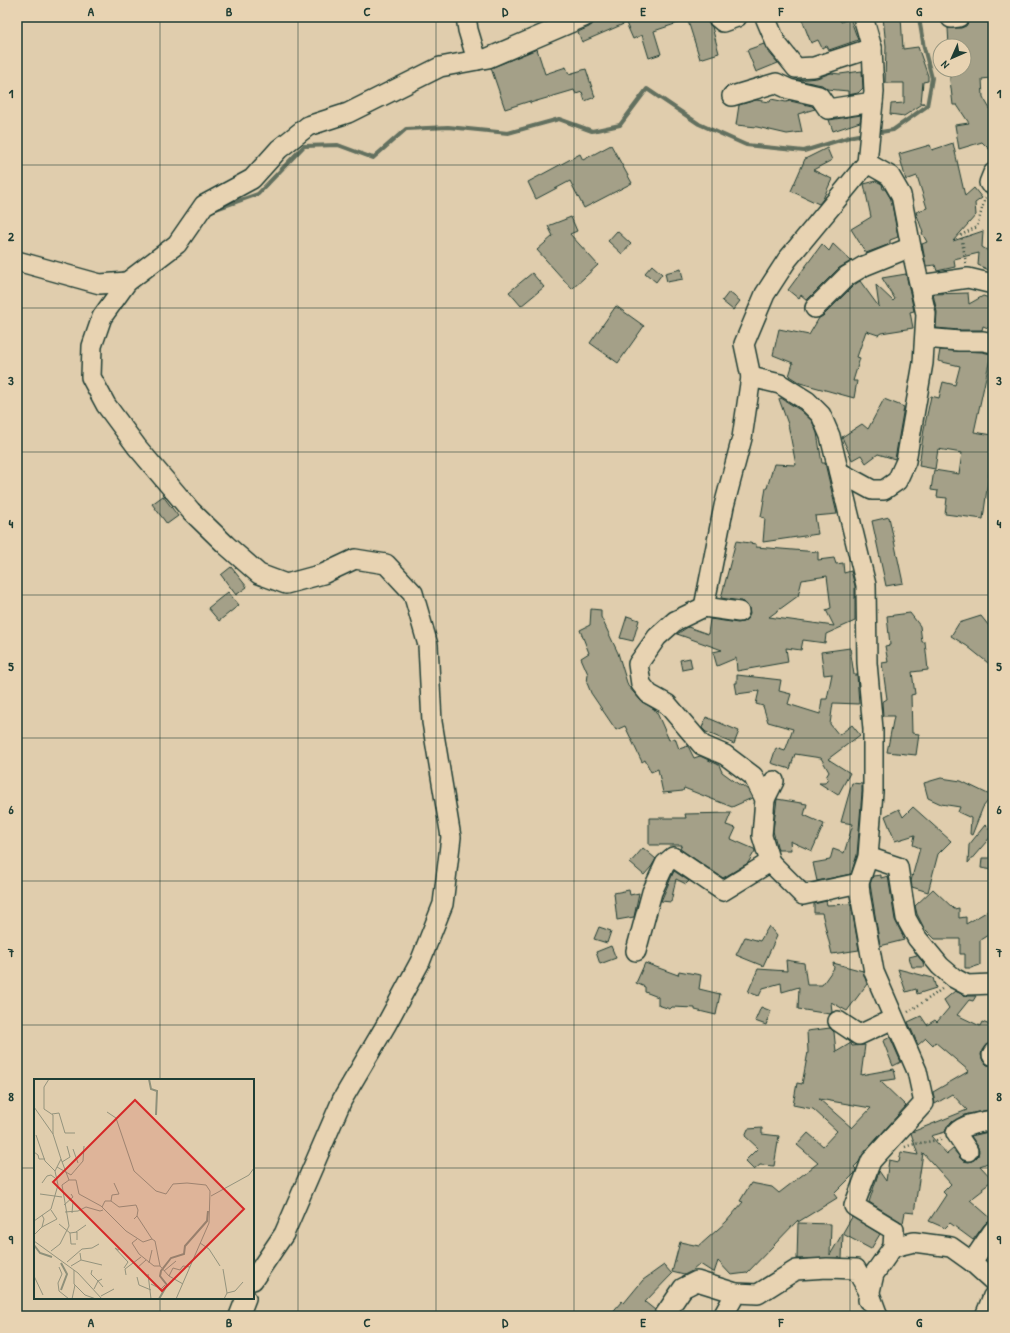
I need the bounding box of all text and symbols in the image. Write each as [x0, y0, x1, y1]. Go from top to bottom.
text: A [88, 2, 95, 20]
text: B [226, 2, 233, 20]
text: C [363, 2, 371, 20]
text: D [502, 2, 509, 20]
text: E [640, 2, 646, 20]
text: F [778, 2, 785, 20]
text: G [916, 2, 923, 20]
north arrow [932, 38, 972, 78]
text: N [938, 58, 952, 72]
text: 1 [9, 84, 14, 102]
text: 1 [997, 84, 1002, 102]
text: 2 [8, 227, 15, 245]
text: 2 [996, 227, 1003, 245]
text: 3 [8, 371, 14, 389]
text: 3 [996, 371, 1002, 389]
text: 4 [9, 514, 14, 532]
text: 4 [997, 514, 1002, 532]
text: 5 [8, 657, 14, 675]
text: 5 [996, 657, 1002, 675]
text: 6 [8, 800, 14, 818]
text: 6 [996, 800, 1002, 818]
text: 7 [7, 943, 15, 961]
text: 7 [995, 943, 1003, 961]
inset map [34, 1079, 254, 1299]
text: 8 [8, 1087, 14, 1105]
text: 8 [996, 1087, 1002, 1105]
text: 9 [9, 1230, 14, 1248]
text: 9 [997, 1230, 1002, 1248]
text: A [88, 1313, 95, 1331]
text: B [226, 1313, 233, 1331]
text: C [363, 1313, 371, 1331]
text: D [502, 1313, 509, 1331]
text: E [640, 1313, 646, 1331]
text: F [778, 1313, 785, 1331]
text: G [916, 1313, 923, 1331]

